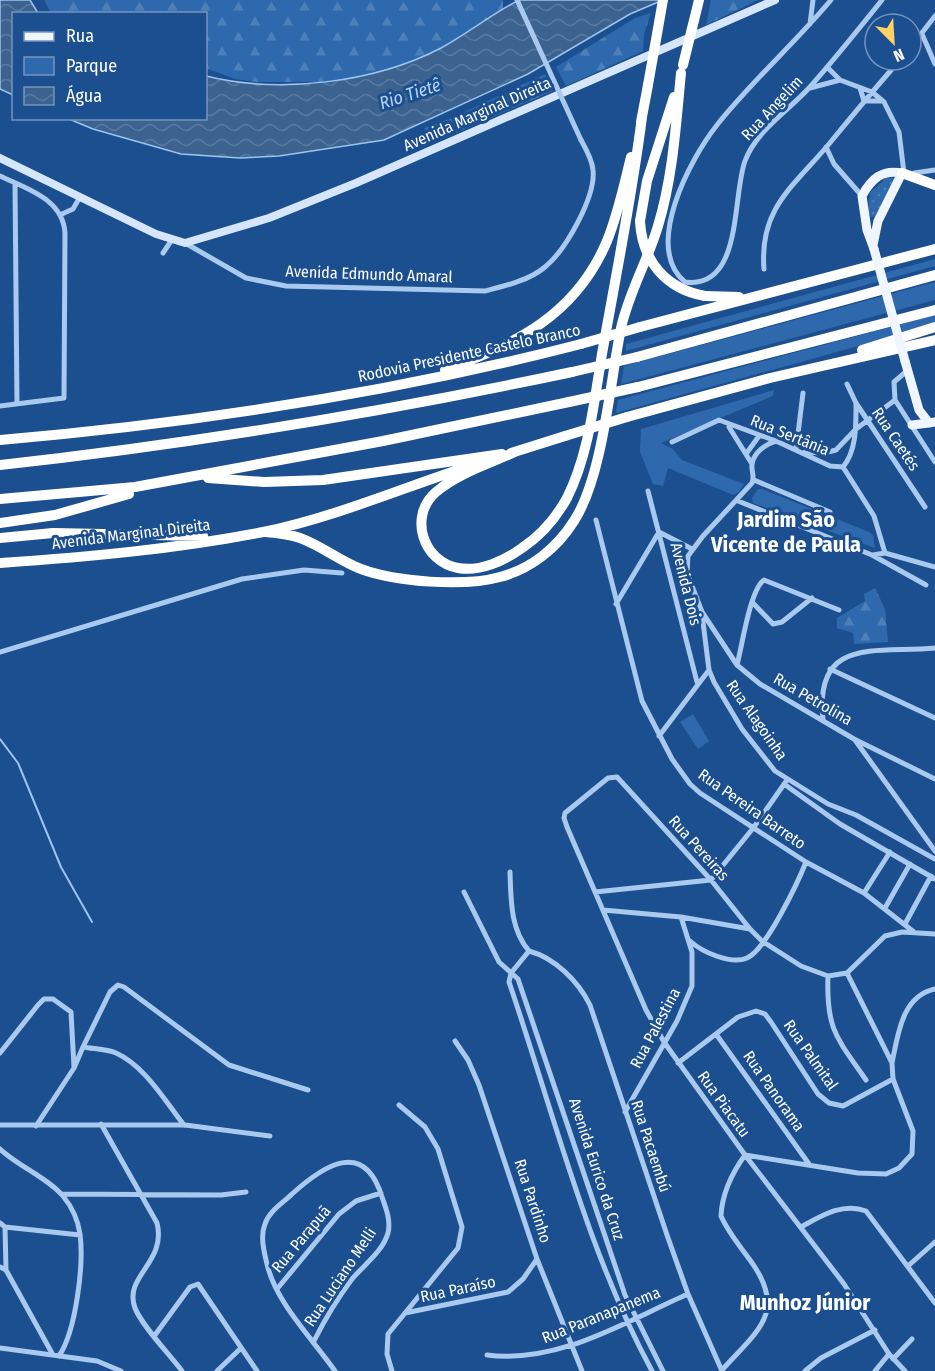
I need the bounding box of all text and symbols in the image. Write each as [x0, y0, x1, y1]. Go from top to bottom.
legend [12, 12, 207, 120]
north arrow [863, 12, 923, 72]
text: Rua [66, 25, 94, 47]
text: N [891, 45, 907, 66]
text: Parque [66, 55, 117, 77]
street label: Rua Angelim [737, 72, 807, 144]
street label: Avenida Marginal Direita [400, 73, 554, 155]
water label: Rio Tietê [376, 74, 444, 114]
text: Água [66, 84, 102, 107]
street label: Avenida Edmundo Amaral [285, 262, 453, 286]
street label: Rodovia Presidente Castelo Branco [356, 320, 582, 386]
street label: Rua Caetés [868, 404, 924, 474]
street label: Rua Sertânia [748, 411, 832, 459]
district label: Jardim São Vicente de Paula [710, 506, 861, 558]
street label: Avenida Marginal Direita [51, 515, 212, 553]
street label: Avenida Dois [667, 541, 705, 628]
street label: Rua Petrolina [770, 669, 856, 729]
street label: Rua Alagoinha [722, 676, 792, 764]
street label: Rua Pereira Barreto [695, 765, 809, 853]
street label: Rua Pereiras [665, 811, 733, 885]
street label: Rua Palestina [626, 984, 684, 1071]
street label: Rua Palmital [780, 1016, 842, 1094]
street label: Rua Panorama [739, 1047, 809, 1135]
street label: Rua Piacatu [694, 1067, 754, 1141]
street label: Avenida Eurico da Cruz [565, 1096, 629, 1242]
street label: Rua Pacaembú [627, 1098, 675, 1194]
street label: Rua Pardinho [511, 1157, 555, 1245]
street label: Rua Parapuã [267, 1201, 335, 1276]
street label: Rua Luciano Melli [300, 1224, 380, 1330]
street label: Rua Paraíso [419, 1272, 497, 1306]
street label: Rua Paranapanema [539, 1283, 663, 1347]
district label: Munhoz Júnior [740, 1289, 871, 1316]

